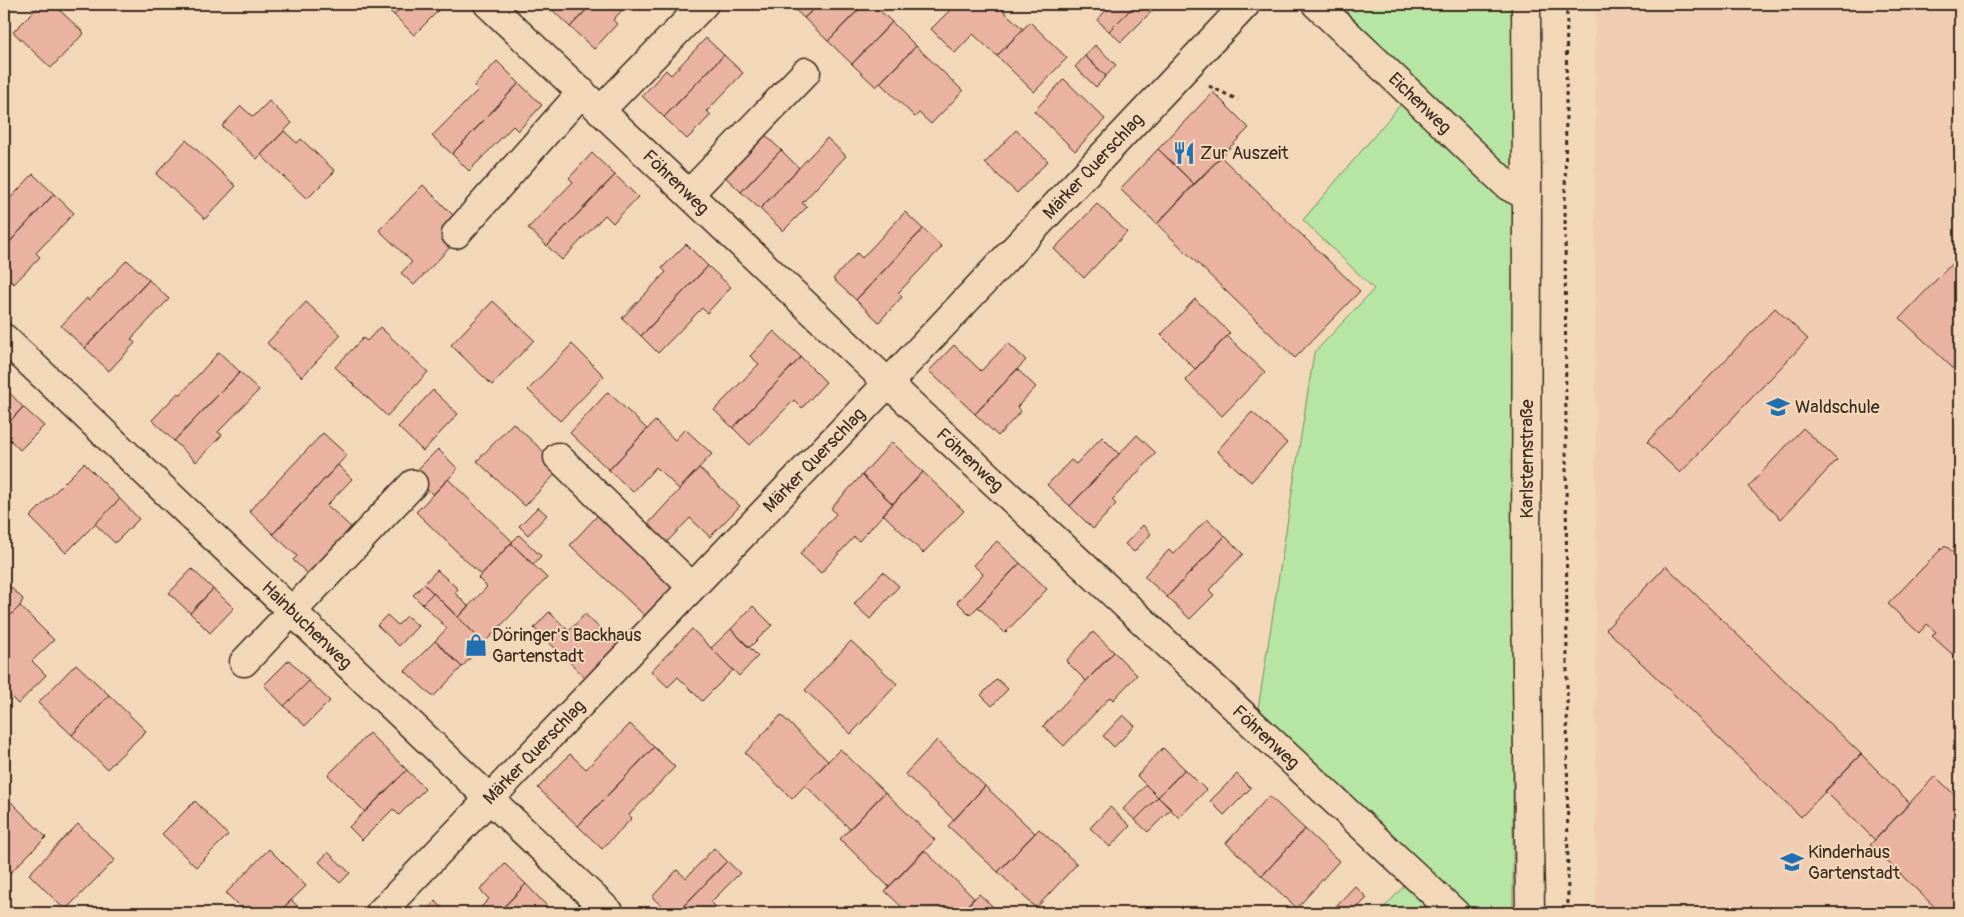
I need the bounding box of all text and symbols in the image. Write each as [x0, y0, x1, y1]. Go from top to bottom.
street label: Eichenweg [1383, 68, 1456, 139]
street label: Märker Querschlag [1038, 108, 1149, 224]
restaurant icon: Zur Auszeit [1171, 140, 1197, 166]
place label: Zur Auszeit [1200, 142, 1289, 165]
street label: Föhrenweg [637, 145, 714, 220]
school or university icon: Waldschule [1765, 394, 1791, 420]
place label: Waldschule [1795, 396, 1880, 419]
street label: Karlsternstraße [1516, 399, 1539, 519]
street label: Märker Querschlag [758, 403, 870, 518]
street label: Föhrenweg [931, 423, 1008, 497]
street label: Hainbuchenweg [256, 576, 357, 674]
place label: Döringer's Backhaus Gartenstadt [492, 624, 641, 668]
shop icon: Döringer's Backhaus Gartenstadt [463, 632, 489, 658]
street label: Märker Querschlag [478, 695, 590, 810]
street label: Föhrenweg [1227, 700, 1304, 774]
place label: Kinderhaus Gartenstadt [1808, 841, 1901, 885]
school or university icon: Kinderhaus Gartenstadt [1779, 849, 1805, 875]

